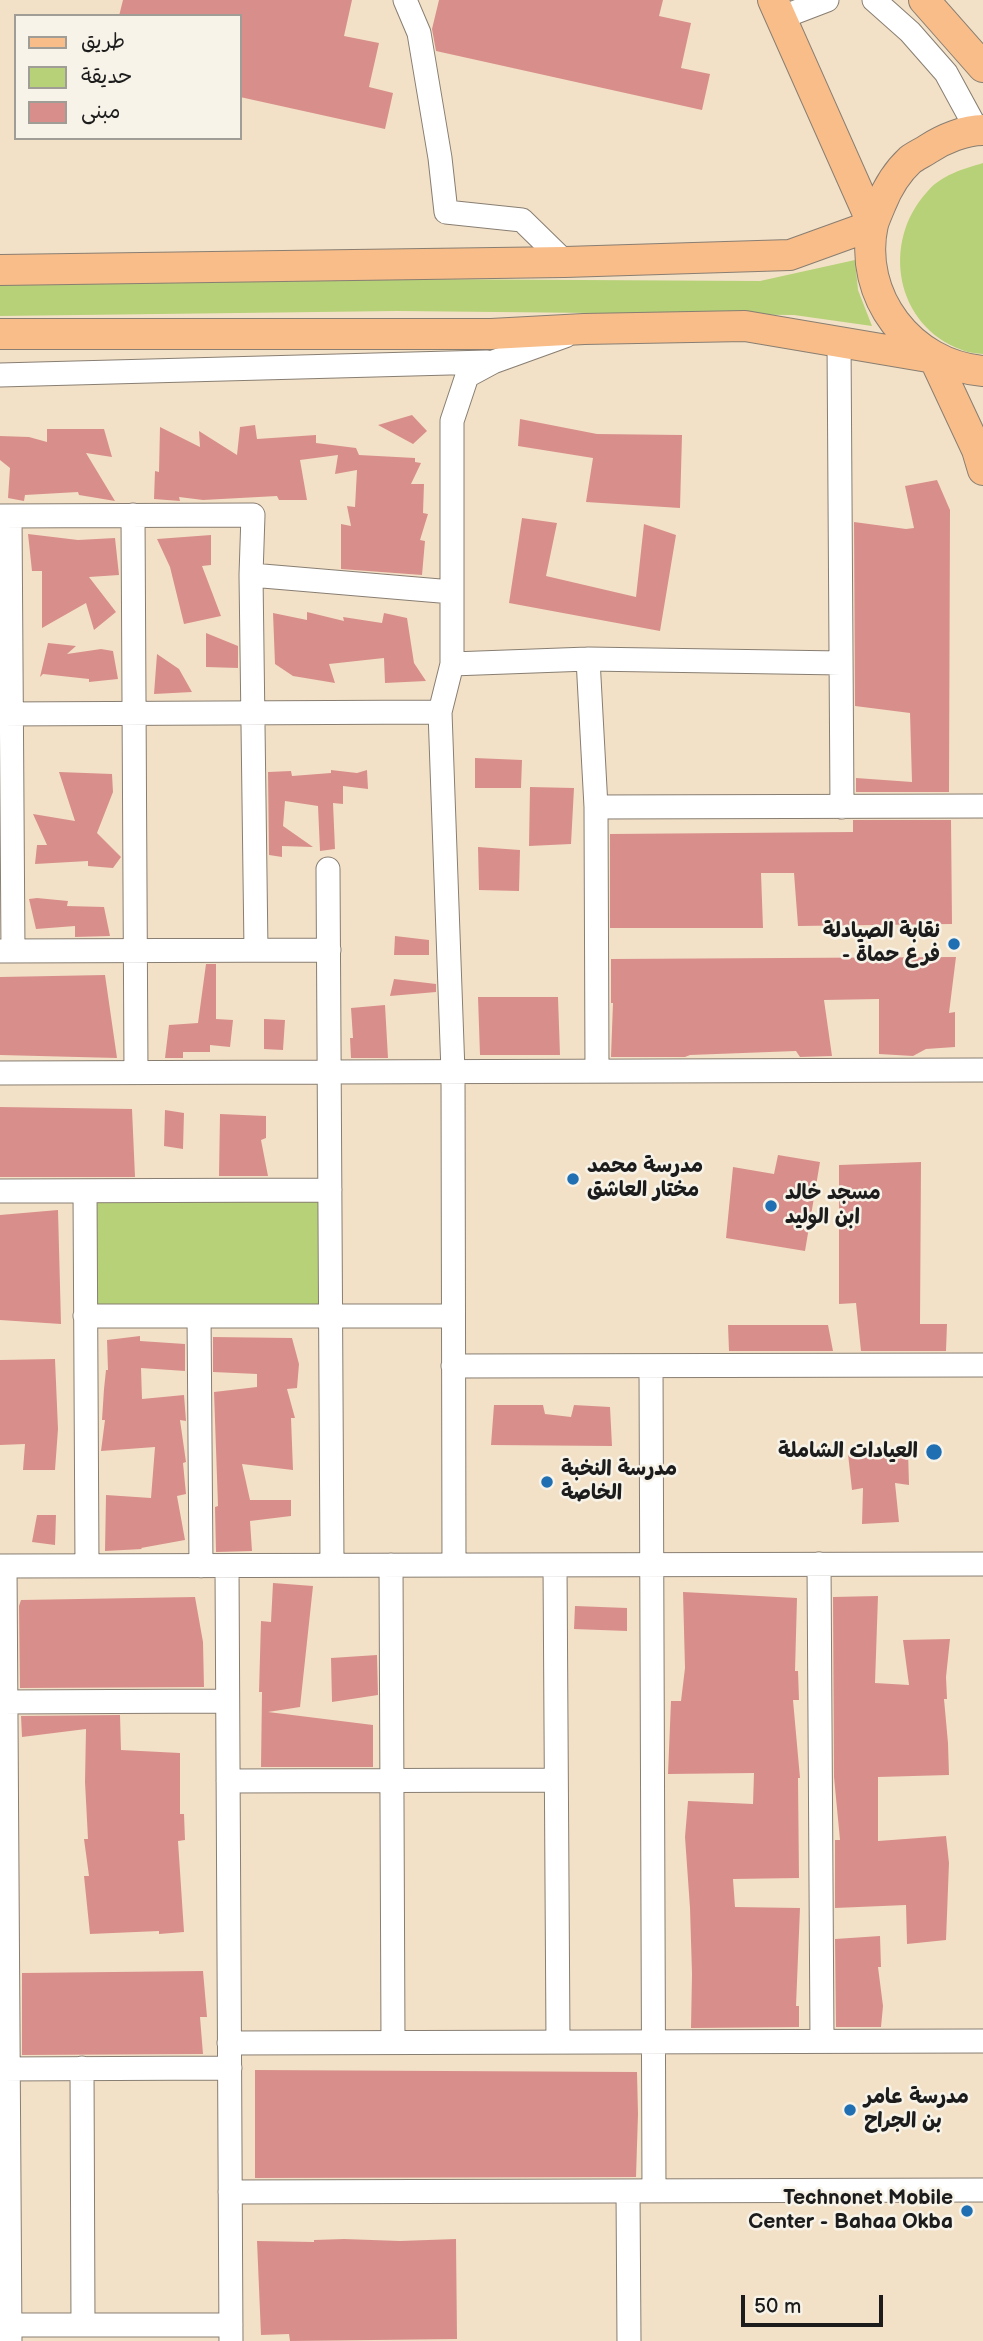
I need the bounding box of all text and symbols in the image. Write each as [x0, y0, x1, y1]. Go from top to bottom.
legend [14, 14, 242, 140]
text: طريق [81, 29, 125, 54]
text: حديقة [81, 64, 132, 89]
text: مبنى [81, 99, 120, 124]
place label: نقابة الصيادلة - فرع حماة [823, 919, 940, 969]
marker: نقابة الصيادلة - فرع حماة [946, 936, 962, 952]
place label: مدرسة محمد مختار العاشق [587, 1154, 703, 1204]
marker: مدرسة محمد مختار العاشق [565, 1171, 581, 1187]
place label: مسجد خالد ابن الوليد [785, 1181, 881, 1231]
marker: مسجد خالد ابن الوليد [763, 1198, 779, 1214]
place label: العيادات الشاملة [778, 1439, 918, 1465]
marker: العيادات الشاملة [924, 1442, 944, 1462]
place label: مدرسة النخبة الخاصة [561, 1457, 677, 1507]
marker: مدرسة النخبة الخاصة [539, 1474, 555, 1490]
place label: مدرسة عامر بن الجراح [864, 2085, 969, 2135]
marker: مدرسة عامر بن الجراح [842, 2102, 858, 2118]
place label: Technonet Mobile Center - Bahaa Okba [748, 2186, 953, 2236]
marker: Technonet Mobile Center - Bahaa Okba [959, 2203, 975, 2219]
scale bar [745, 2282, 887, 2326]
text: 50 m [754, 2294, 801, 2319]

